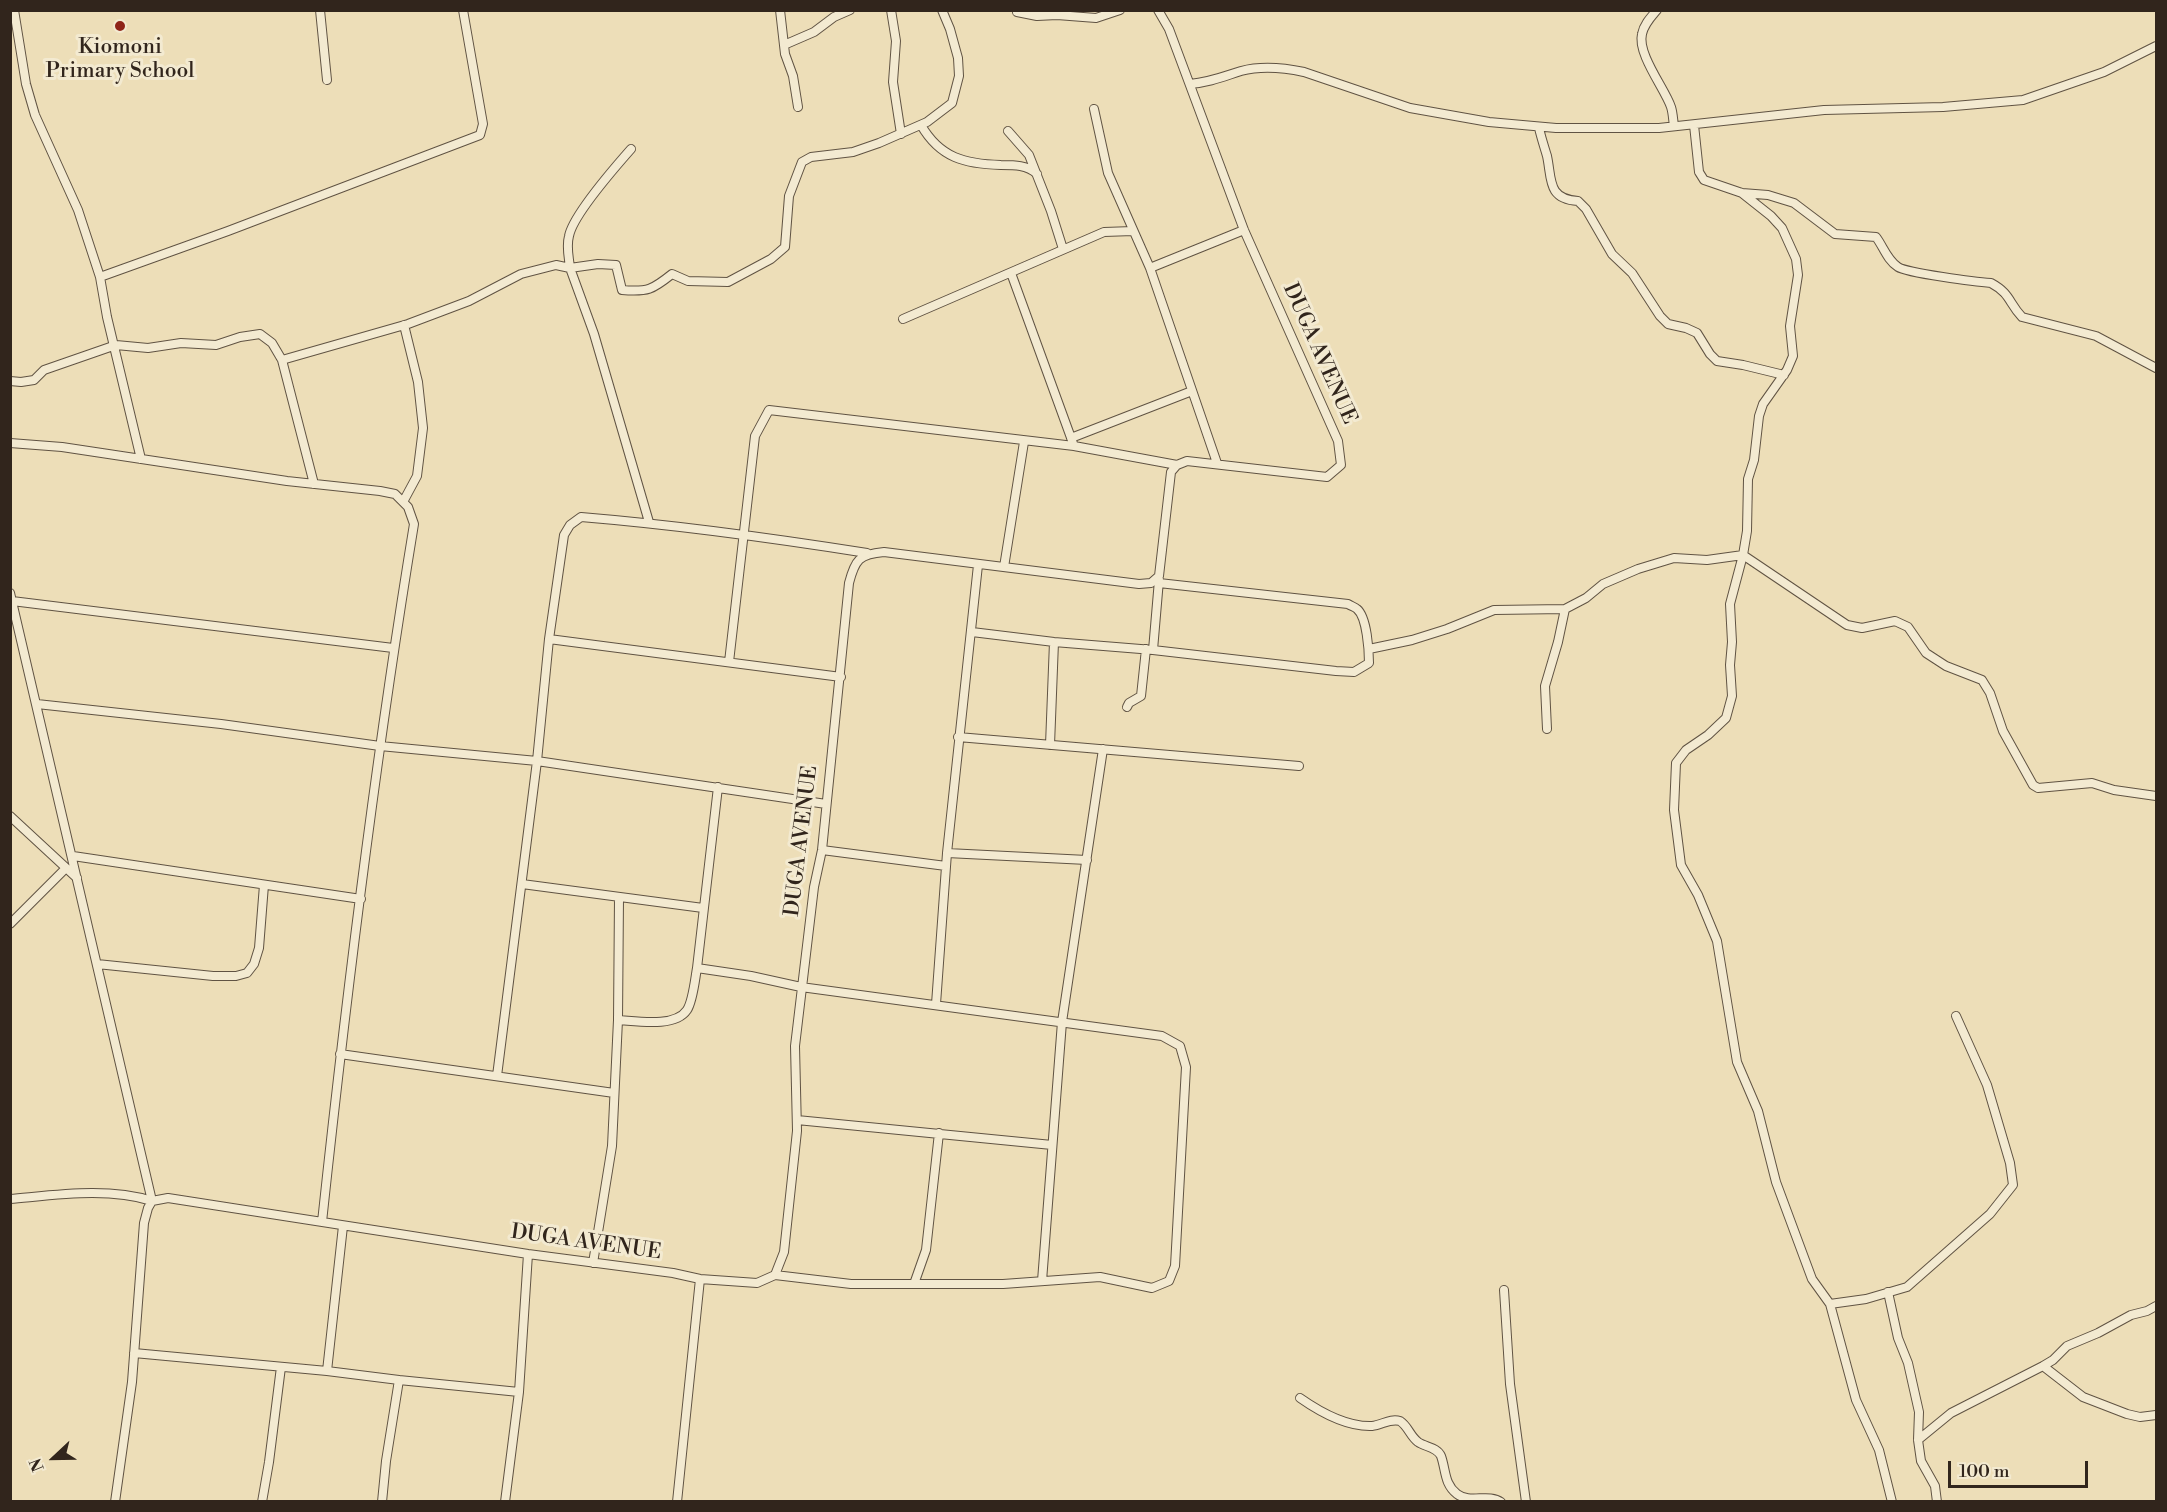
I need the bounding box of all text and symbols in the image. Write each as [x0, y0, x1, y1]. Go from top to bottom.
marker: Kiomoni Primary School [113, 19, 127, 33]
place label: Kiomoni Primary School [46, 35, 194, 85]
street label: DUGA AVENUE [1277, 280, 1361, 428]
street label: DUGA AVENUE [780, 764, 824, 918]
street label: DUGA AVENUE [509, 1220, 663, 1266]
north arrow [24, 1428, 84, 1488]
scale bar [1951, 1449, 2090, 1487]
text: N [26, 1455, 49, 1474]
text: 100 m [1959, 1460, 2010, 1483]

